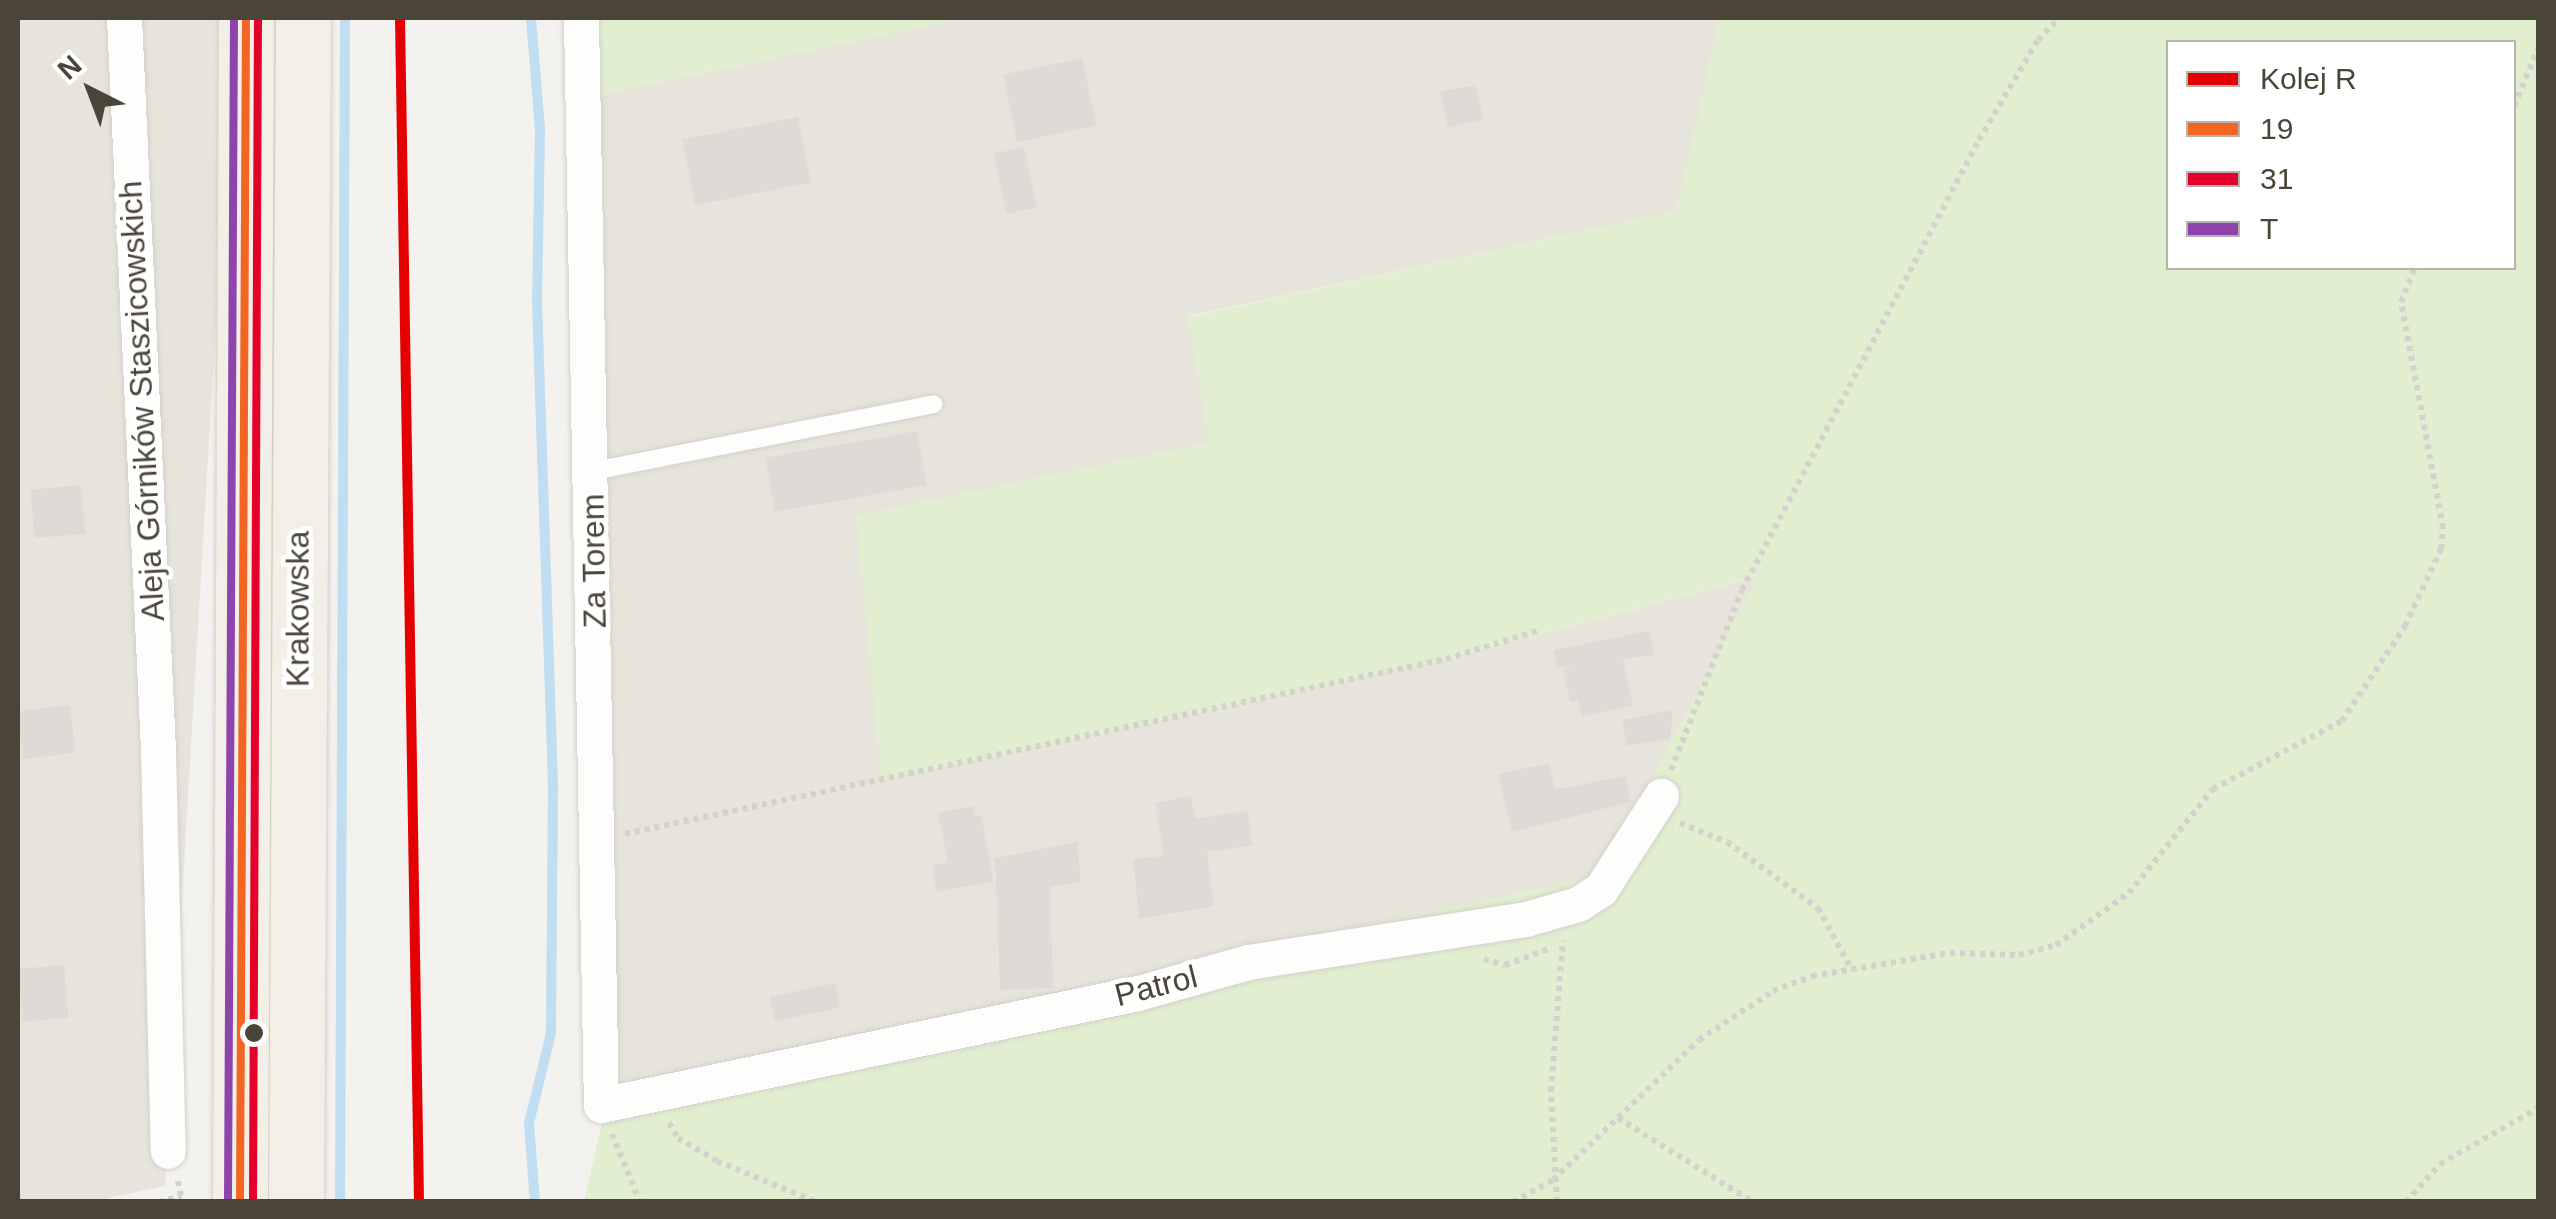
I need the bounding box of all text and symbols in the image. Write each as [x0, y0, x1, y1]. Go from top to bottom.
north arrow [40, 40, 140, 140]
legend [2166, 40, 2516, 270]
text: N [52, 49, 87, 86]
text: Kolej R [2260, 62, 2357, 95]
text: 19 [2260, 112, 2293, 145]
text: 31 [2260, 162, 2293, 195]
street label: Aleja Górników Staszicowskich [111, 180, 173, 622]
text: T [2260, 212, 2278, 245]
street label: Za Torem [574, 493, 614, 629]
street label: Krakowska [279, 531, 317, 687]
street label: Patrol [1111, 957, 1201, 1015]
unlabelled marker [244, 1023, 264, 1043]

